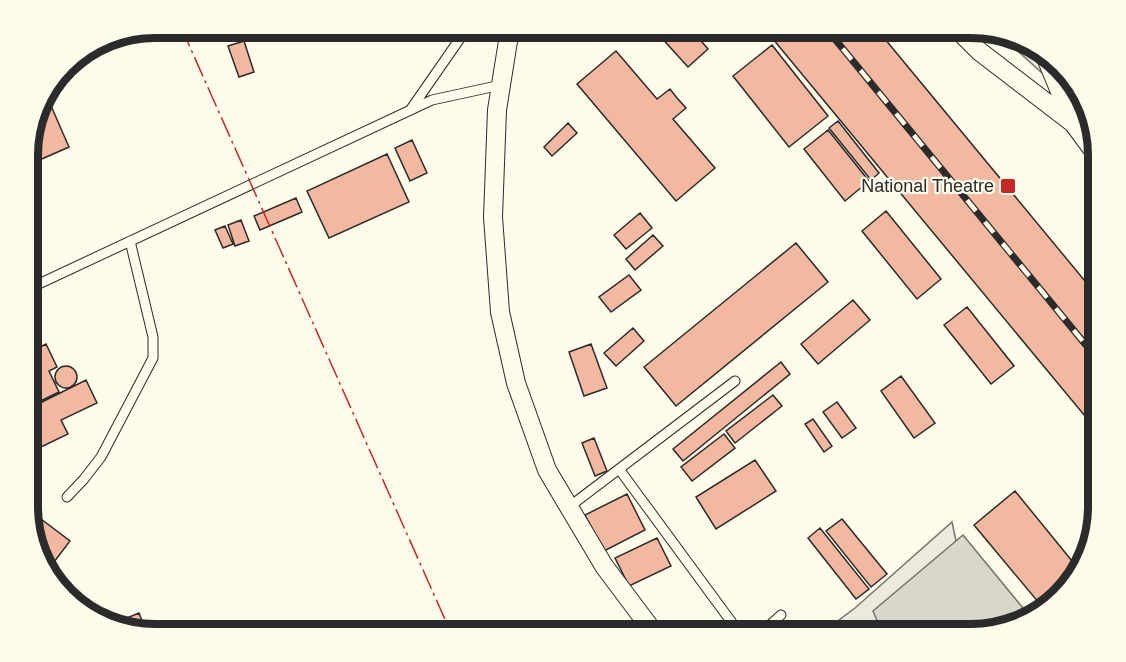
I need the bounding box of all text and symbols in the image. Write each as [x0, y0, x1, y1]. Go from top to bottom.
place label: National Theatre [861, 176, 994, 196]
marker: National Theatre [999, 177, 1017, 195]

